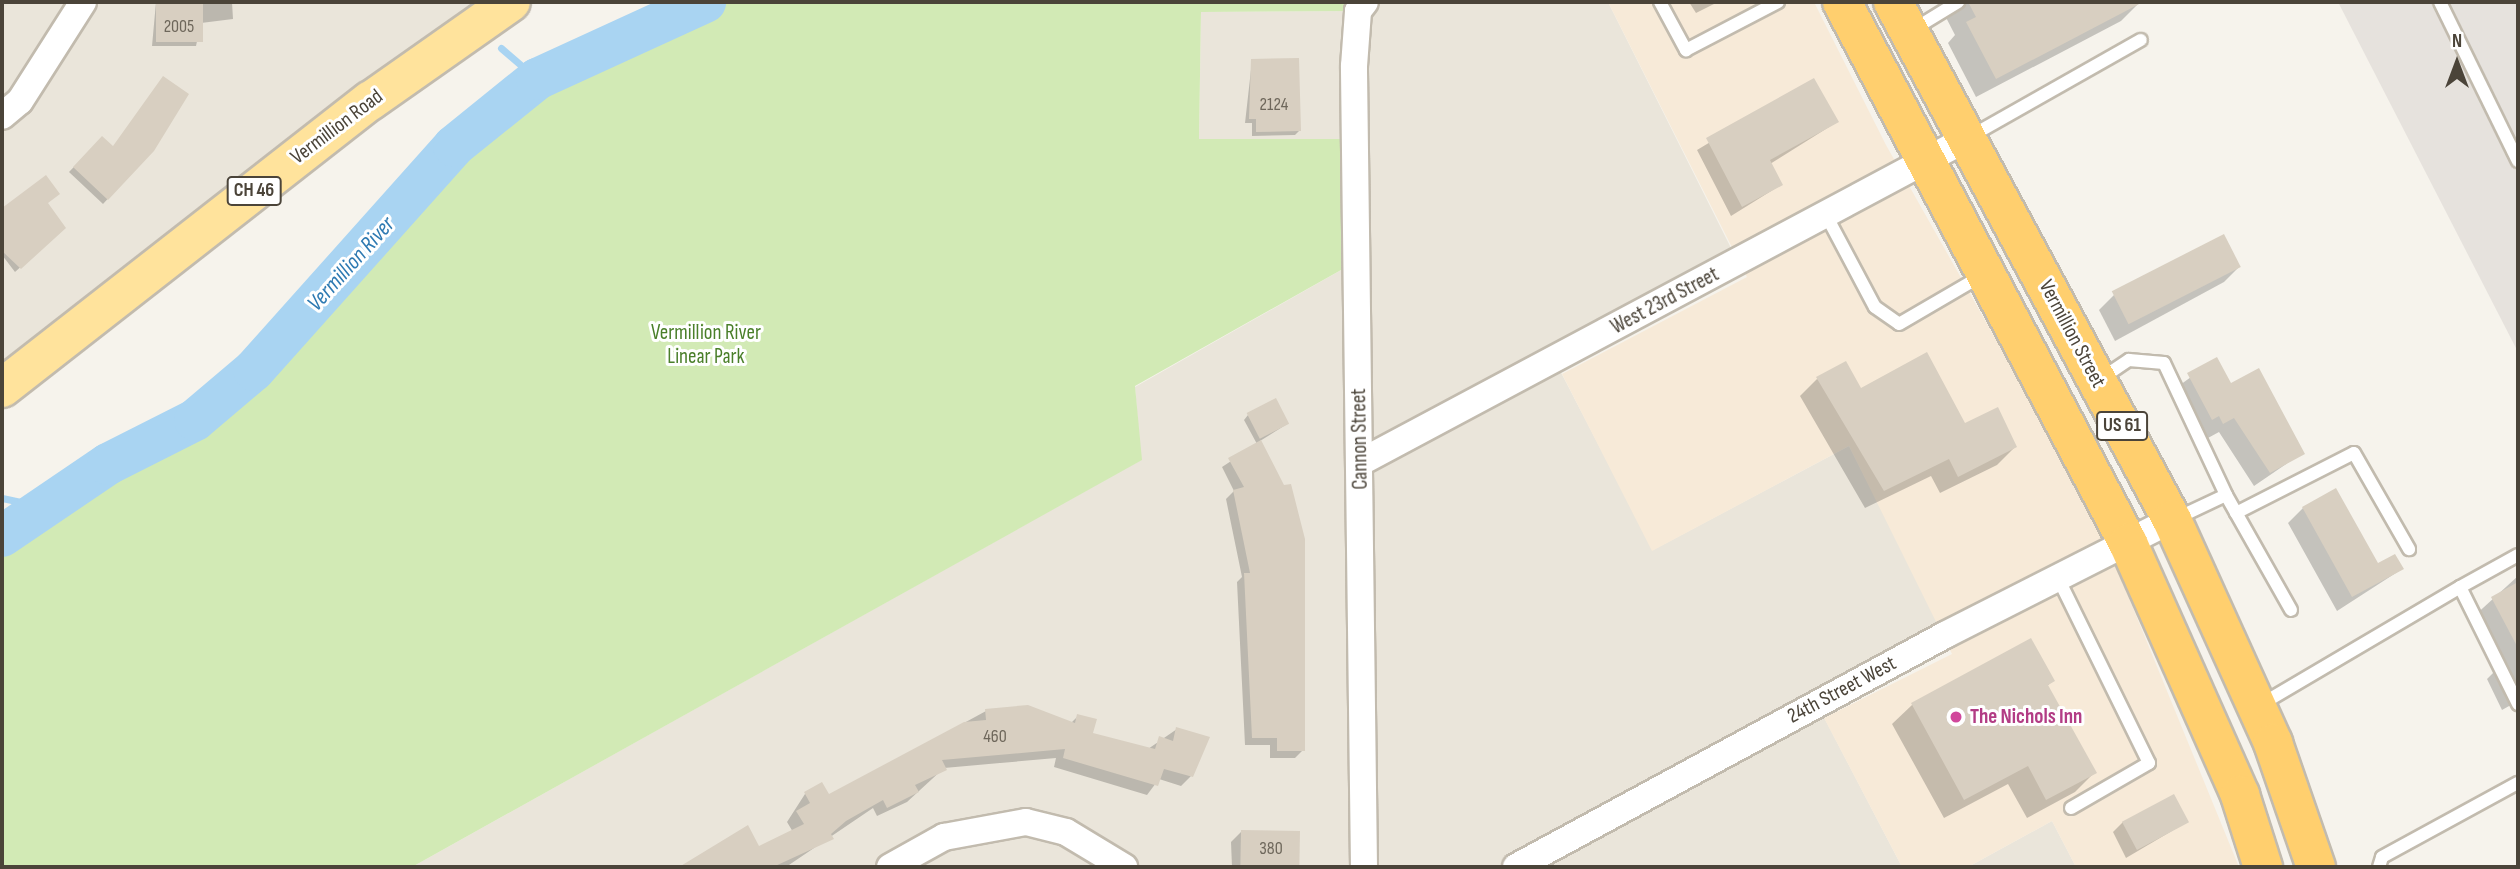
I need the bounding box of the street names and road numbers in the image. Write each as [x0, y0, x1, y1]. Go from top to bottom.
street label: Vermillion Road [286, 84, 388, 170]
road number: CH 46 [226, 176, 282, 206]
street label: West 23rd Street [1607, 262, 1723, 340]
street label: Vermillion Street [2033, 276, 2111, 392]
street label: Cannon Street [1347, 388, 1373, 490]
road number: US 61 [2096, 410, 2148, 442]
street label: 24th Street West [1783, 651, 1901, 729]

